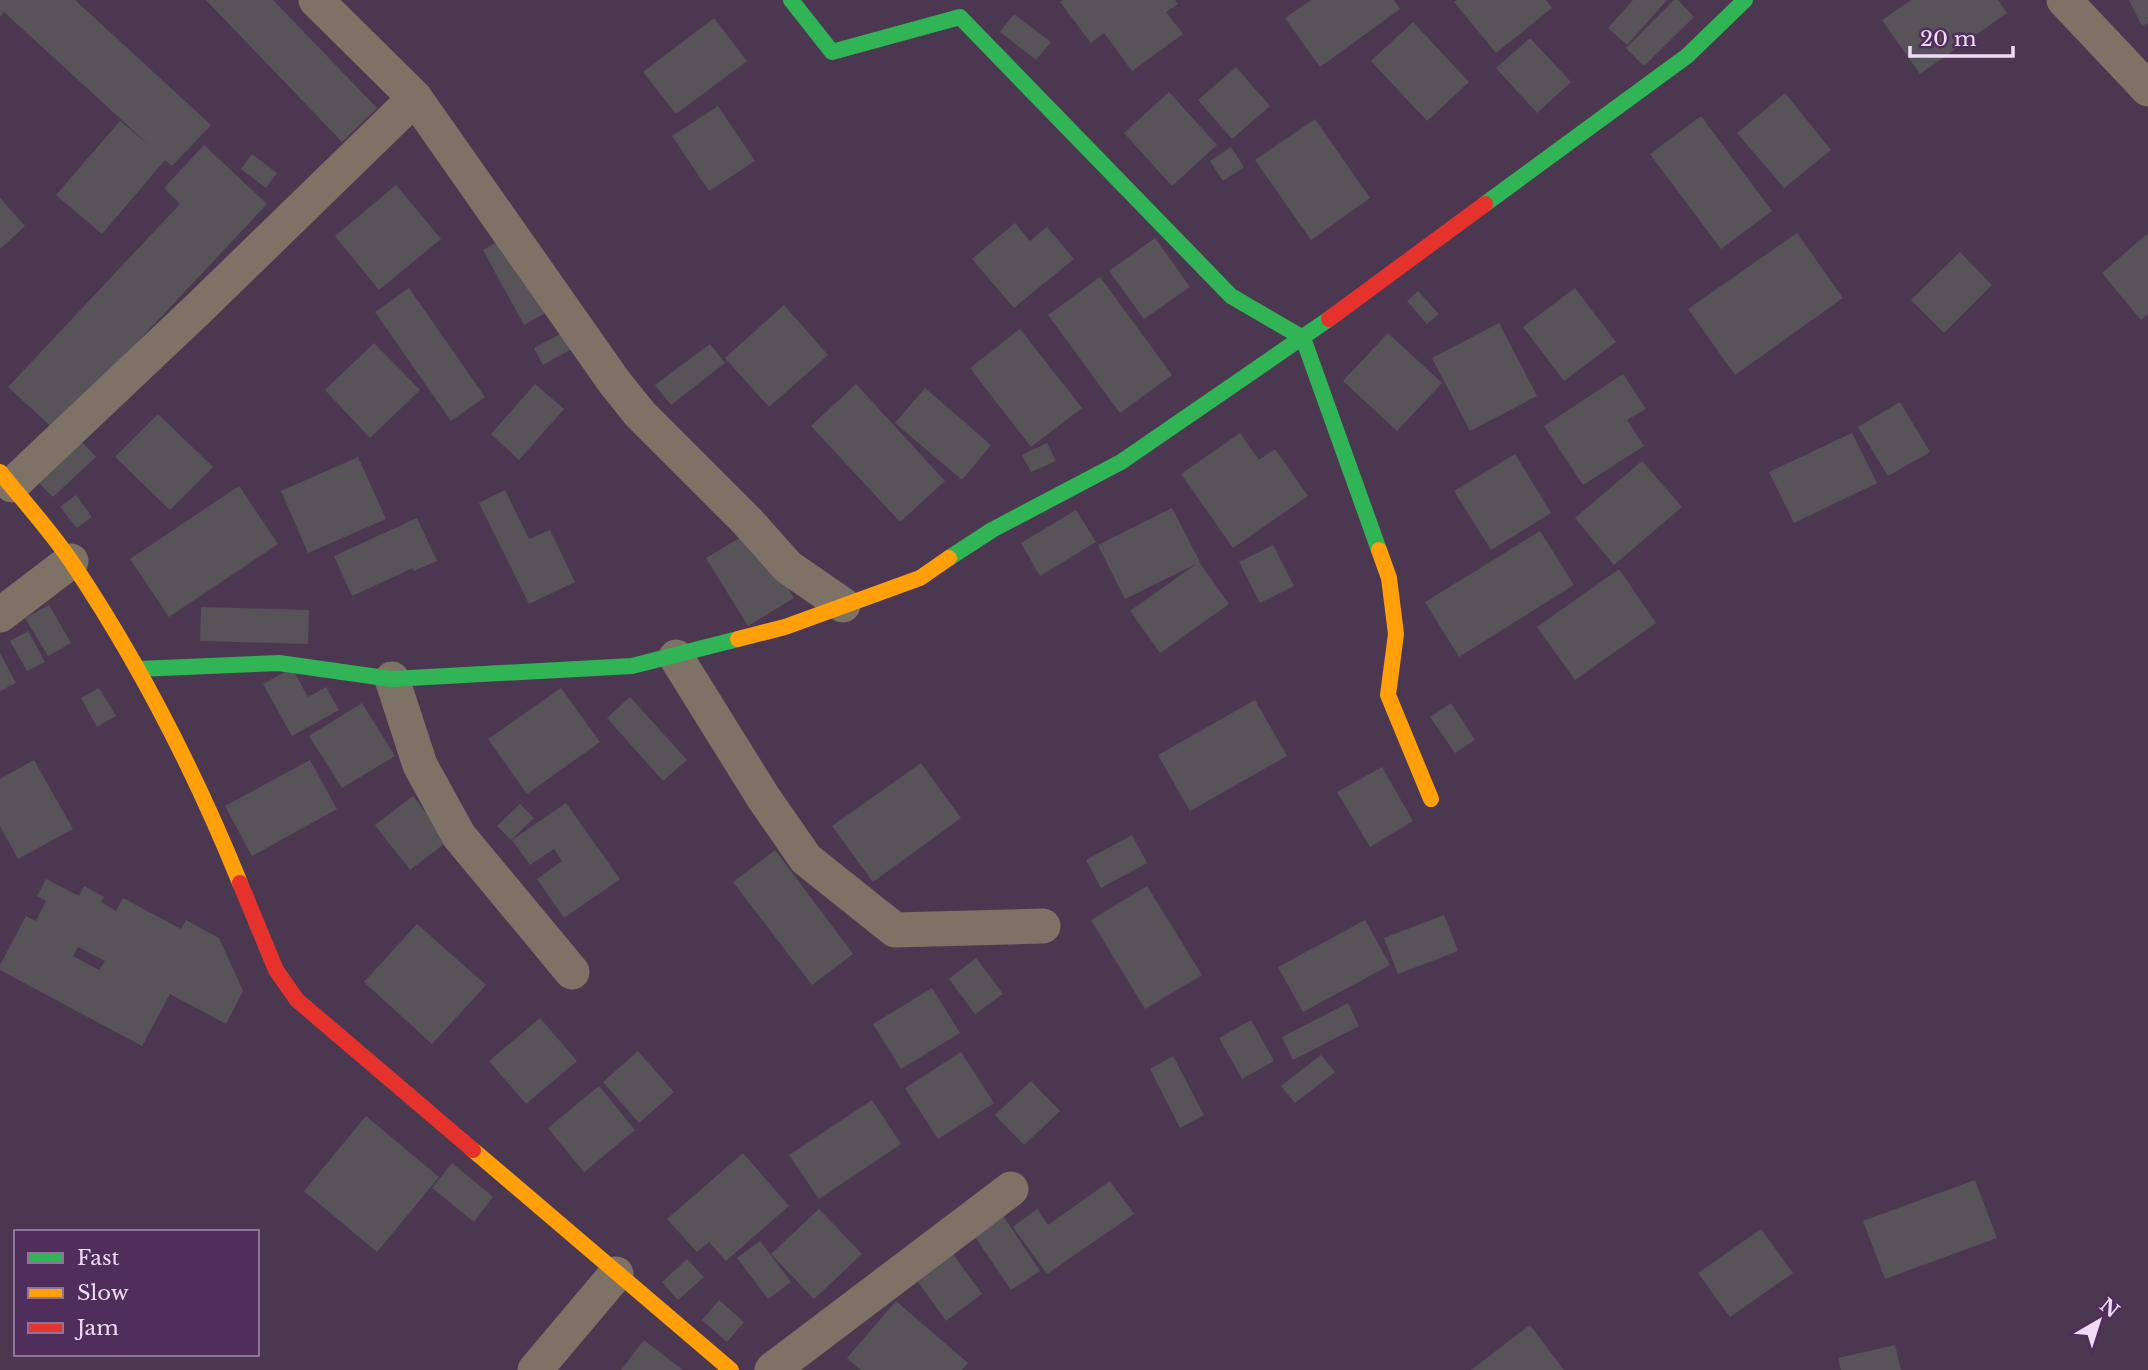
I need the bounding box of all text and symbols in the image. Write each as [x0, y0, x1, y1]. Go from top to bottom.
scale bar [1910, 14, 2013, 58]
text: 20 m [1920, 26, 1977, 52]
legend [14, 1230, 259, 1356]
text: Fast [77, 1245, 119, 1271]
text: Slow [77, 1280, 129, 1306]
north arrow [2064, 1286, 2134, 1356]
text: N [2095, 1294, 2124, 1323]
text: Jam [74, 1315, 119, 1341]

